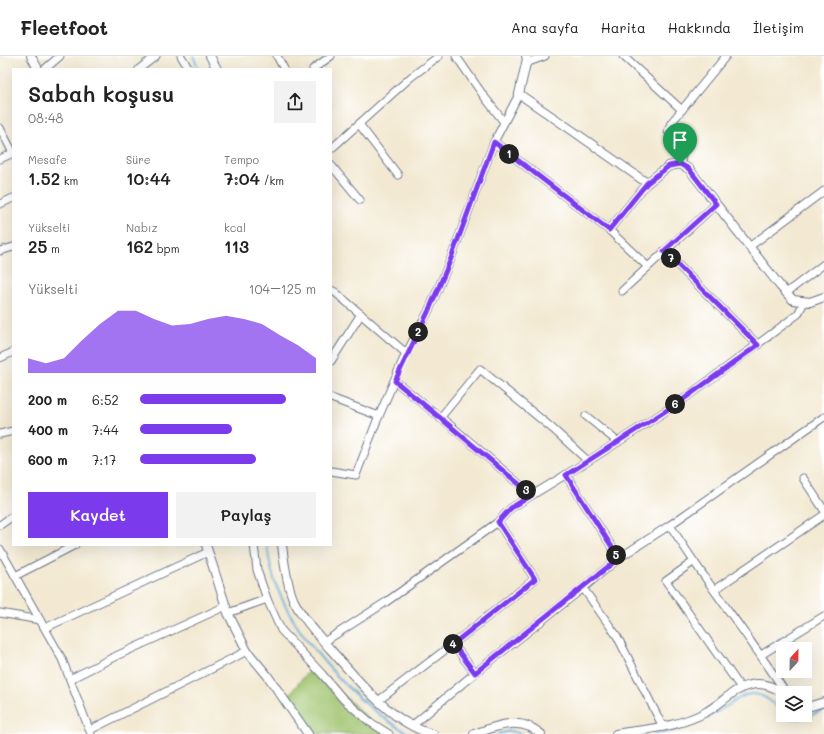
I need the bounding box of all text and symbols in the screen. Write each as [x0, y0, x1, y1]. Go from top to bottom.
text: Fleetfoot [20, 15, 108, 40]
text: Ana sayfa [511, 18, 579, 37]
text: Harita [601, 18, 646, 37]
text: Hakkında [668, 18, 731, 37]
text: İletişim [753, 18, 804, 37]
text: Sabah koşusu [28, 79, 175, 108]
button: share [274, 81, 316, 123]
text: 08:48 [28, 109, 63, 126]
pin [663, 123, 697, 164]
icon: arrive [669, 129, 691, 151]
pin: 1 [499, 144, 519, 164]
text: 1 [507, 146, 511, 161]
text: Mesafe [28, 152, 67, 167]
text: Süre [126, 152, 151, 167]
text: Tempo [224, 152, 259, 167]
text: 1.52 [28, 167, 60, 189]
text: 10:44 [126, 167, 171, 189]
text: 7:04 [224, 167, 260, 189]
text: km [60, 173, 78, 188]
text: /km [260, 173, 284, 188]
text: Yükselti [28, 220, 70, 235]
text: Nabız [126, 220, 158, 235]
text: kcal [224, 220, 246, 235]
text: 25 [28, 235, 47, 257]
text: 162 [126, 235, 153, 257]
text: 113 [224, 235, 249, 257]
text: m [47, 241, 60, 256]
text: bpm [153, 241, 179, 256]
pin: 7 [661, 248, 681, 268]
text: 7 [668, 250, 674, 265]
text: Yükselti [28, 280, 78, 297]
text: 104–125 m [249, 280, 316, 297]
pin: 2 [408, 322, 428, 342]
text: 2 [415, 324, 421, 339]
text: 200 m [28, 391, 67, 408]
text: 6:52 [92, 391, 119, 408]
pin: 6 [665, 394, 685, 414]
text: 6 [672, 396, 678, 411]
text: 400 m [28, 421, 68, 438]
text: 7:44 [92, 421, 119, 438]
text: 600 m [28, 451, 68, 468]
text: 7:17 [92, 451, 116, 468]
pin: 3 [516, 480, 536, 500]
text: 3 [523, 482, 529, 497]
button: Kaydet [28, 492, 168, 538]
button: Paylaş [176, 492, 316, 538]
pin: 5 [606, 545, 626, 565]
text: 5 [613, 547, 619, 562]
pin: 4 [443, 634, 463, 654]
text: 4 [450, 636, 456, 651]
north arrow [776, 642, 812, 678]
map controls [776, 642, 812, 722]
button: layers [776, 686, 812, 722]

